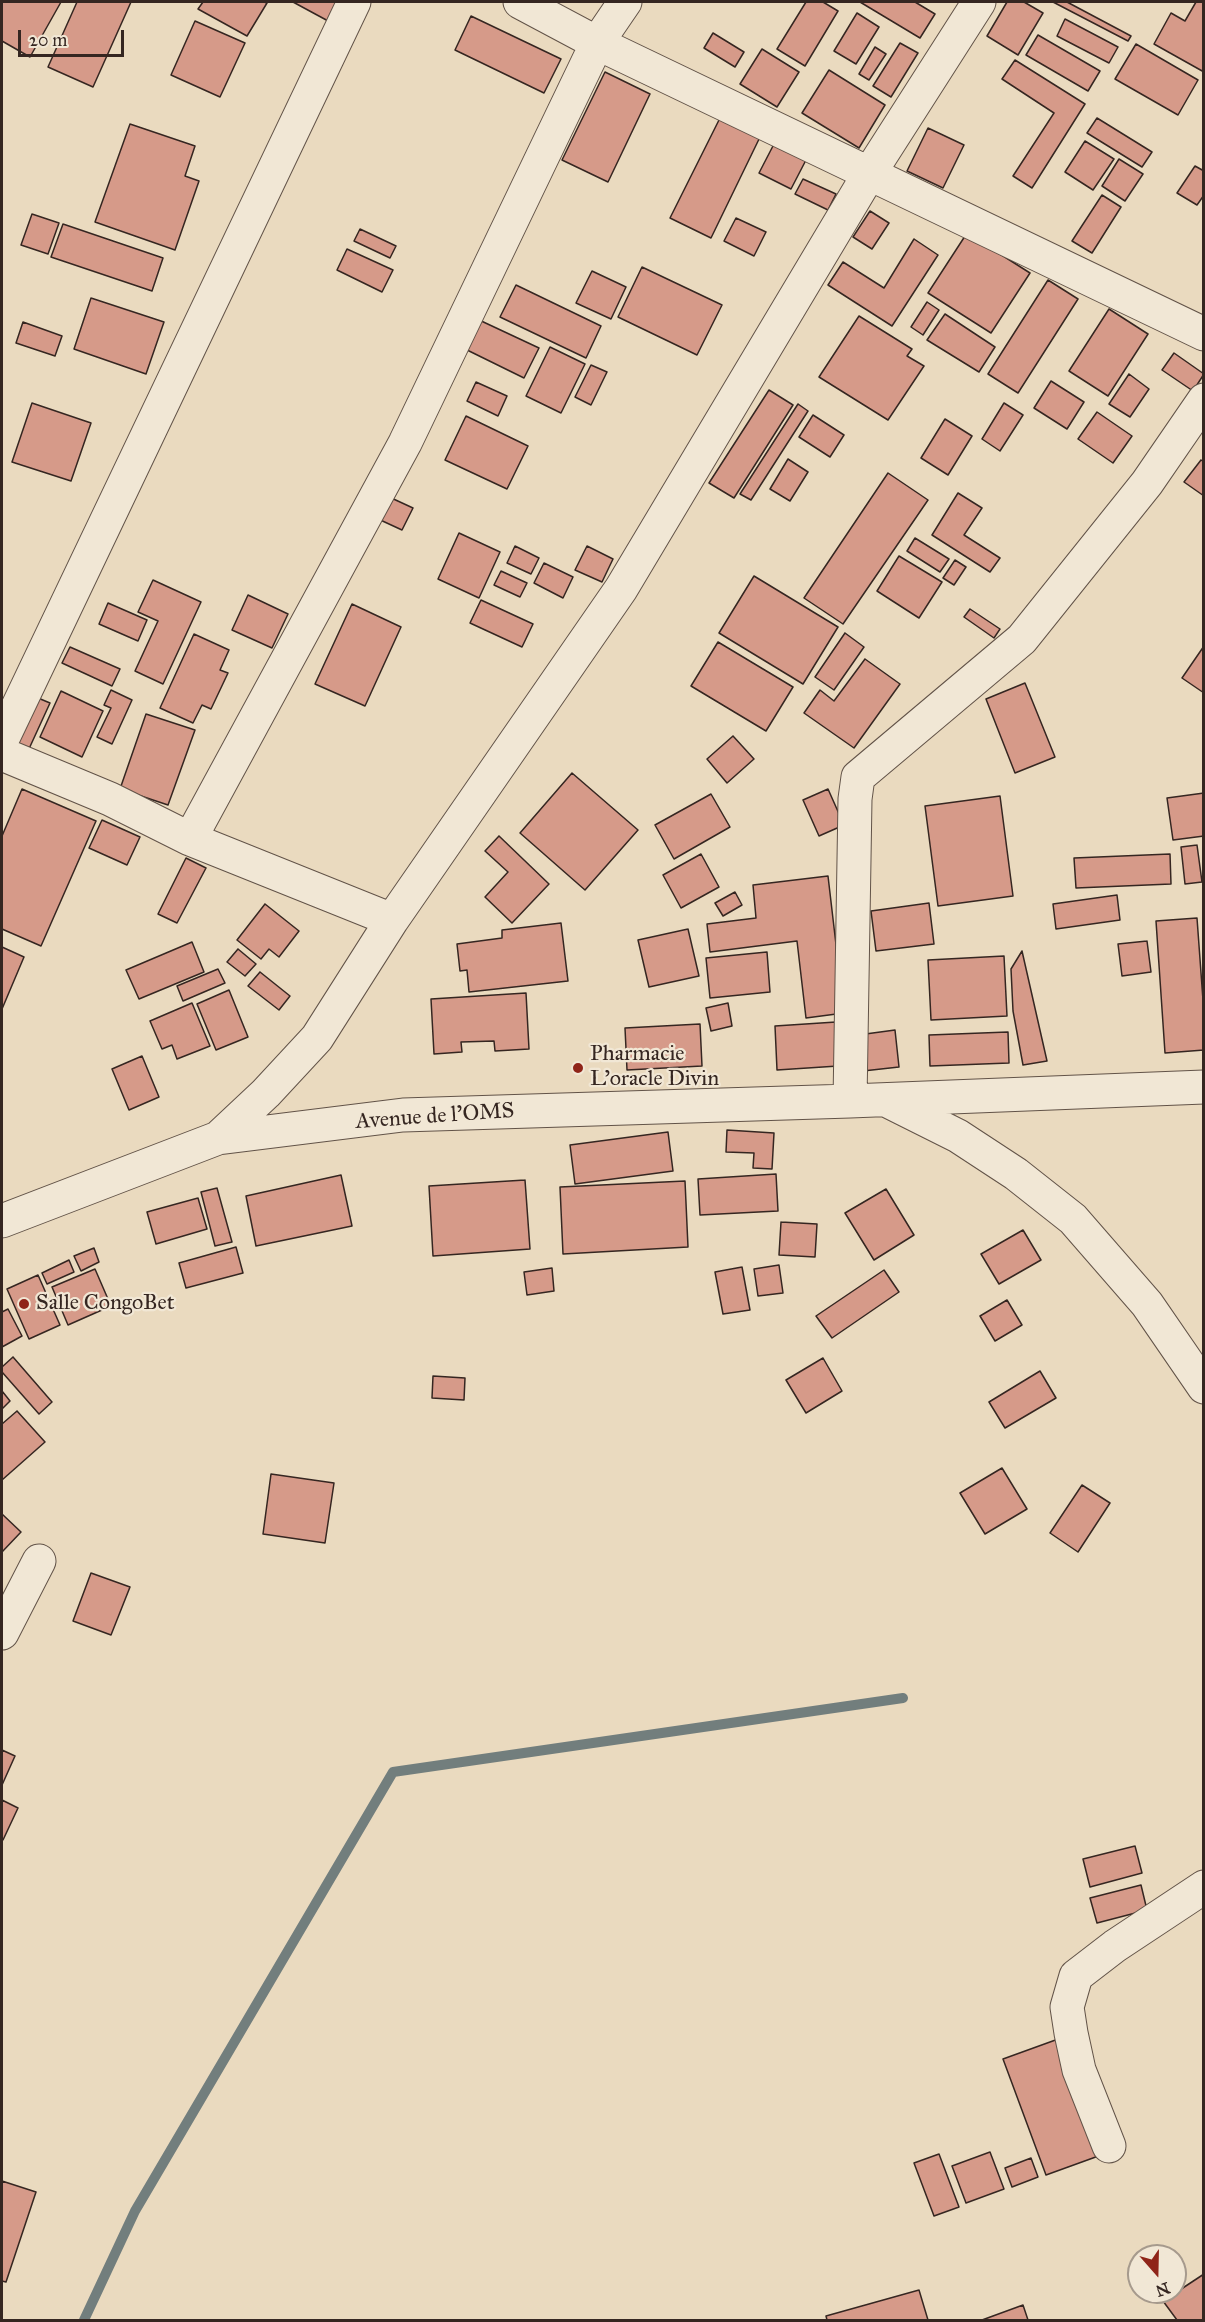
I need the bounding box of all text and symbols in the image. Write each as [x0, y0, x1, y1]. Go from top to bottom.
scale bar [21, 18, 128, 56]
text: 20 m [29, 29, 67, 51]
place label: Pharmacie L'oracle Divin [590, 1042, 719, 1094]
marker: Pharmacie L'oracle Divin [571, 1061, 585, 1075]
street label: Avenue de l'OMS [355, 1098, 515, 1136]
place label: Salle CongoBet [36, 1291, 174, 1317]
marker: Salle CongoBet [17, 1297, 31, 1311]
north arrow [1127, 2244, 1187, 2304]
text: N [1153, 2278, 1172, 2301]

